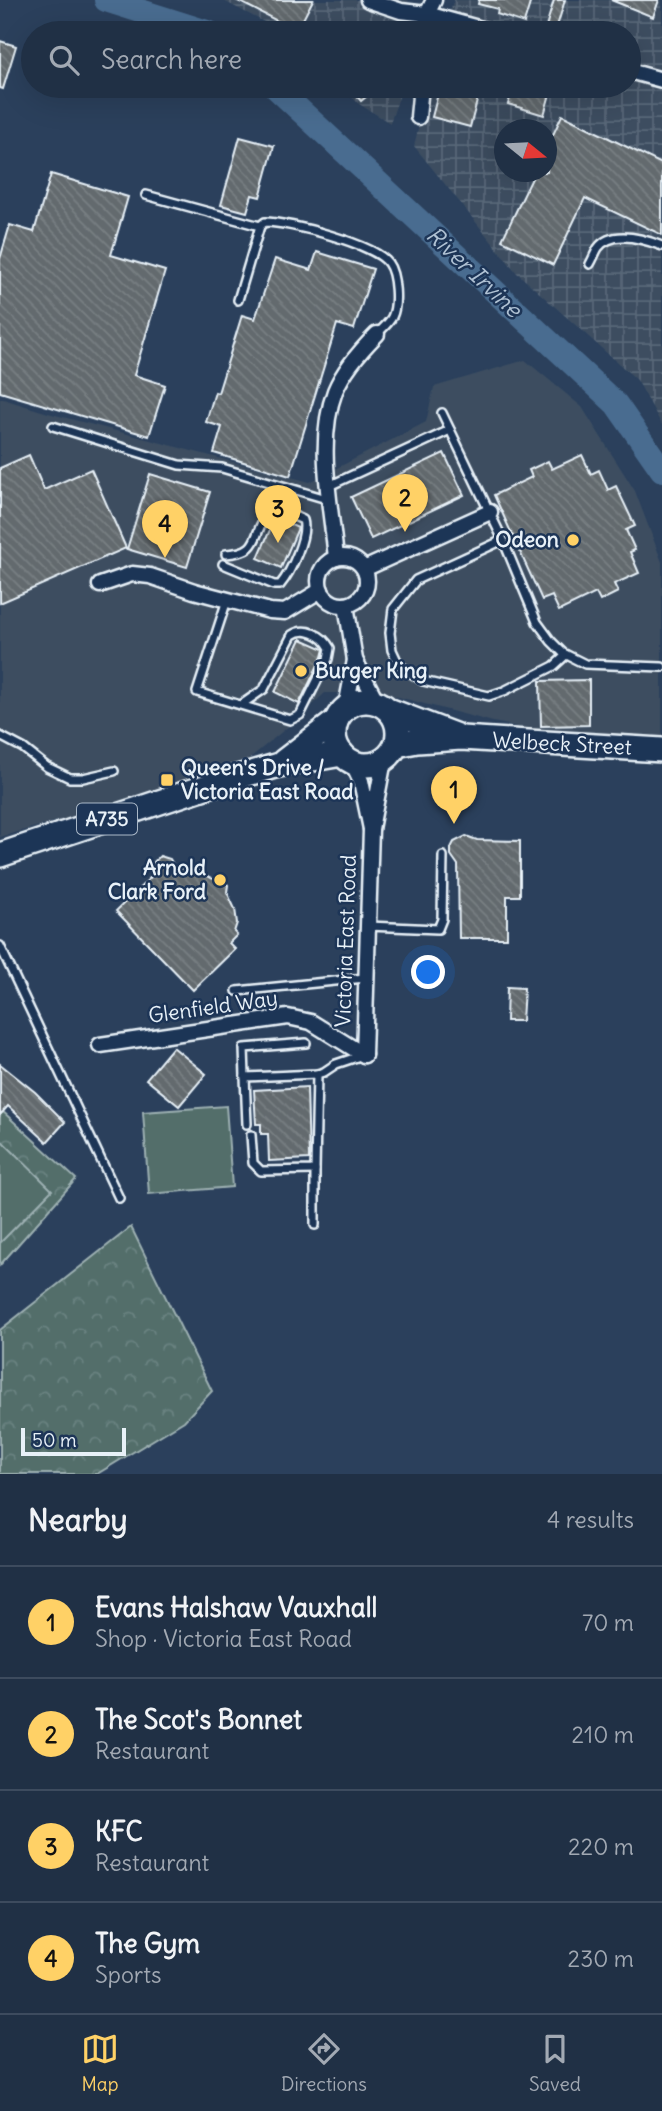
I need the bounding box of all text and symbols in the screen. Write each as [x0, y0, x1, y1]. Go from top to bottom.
search box [21, 21, 641, 98]
icon: search [45, 41, 83, 79]
text: Search here [101, 43, 242, 76]
north arrow [494, 119, 557, 182]
water label: River Irvine [421, 220, 529, 324]
pin: 2 [382, 474, 428, 532]
pin: 3 [255, 485, 301, 543]
pin: 4 [142, 500, 188, 558]
place label: Odeon [495, 526, 559, 553]
marker: Odeon [565, 532, 581, 548]
place label: Burger King [315, 657, 428, 684]
marker: Burger King [293, 663, 309, 679]
street label: Welbeck Street [492, 726, 632, 761]
place label: Queen's Drive / Victoria East Road [181, 754, 354, 805]
pin: 1 [431, 766, 477, 824]
marker: Queen's Drive / Victoria East Road [159, 772, 175, 788]
road number: A735 [77, 804, 137, 834]
place label: Arnold Clark Ford [108, 854, 207, 905]
street label: Victoria East Road [329, 854, 362, 1028]
marker: Arnold Clark Ford [212, 872, 228, 888]
your location [411, 955, 445, 989]
street label: Glenfield Way [146, 984, 279, 1029]
scale bar [21, 1425, 126, 1457]
text: 50 m [32, 1428, 77, 1452]
text: Nearby [28, 1501, 128, 1539]
text: 4 results [547, 1505, 634, 1534]
text: Evans Halshaw Vauxhall [95, 1591, 377, 1624]
text: 1 [46, 1608, 56, 1637]
text: 70 m [582, 1608, 634, 1637]
text: Shop · Victoria East Road [95, 1624, 352, 1653]
text: The Scot's Bonnet [95, 1703, 302, 1736]
text: 2 [45, 1720, 57, 1749]
text: 210 m [571, 1720, 634, 1749]
text: Restaurant [95, 1736, 209, 1765]
text: KFC [95, 1815, 143, 1848]
text: 3 [44, 1832, 58, 1861]
text: 220 m [568, 1832, 634, 1861]
text: Restaurant [95, 1848, 209, 1877]
text: The Gym [95, 1927, 200, 1960]
text: 4 [44, 1944, 58, 1973]
text: 230 m [568, 1944, 634, 1973]
text: Sports [95, 1960, 161, 1989]
tab: Map [81, 2030, 119, 2096]
tab: Directions [281, 2030, 367, 2096]
tab: Saved [529, 2030, 581, 2096]

